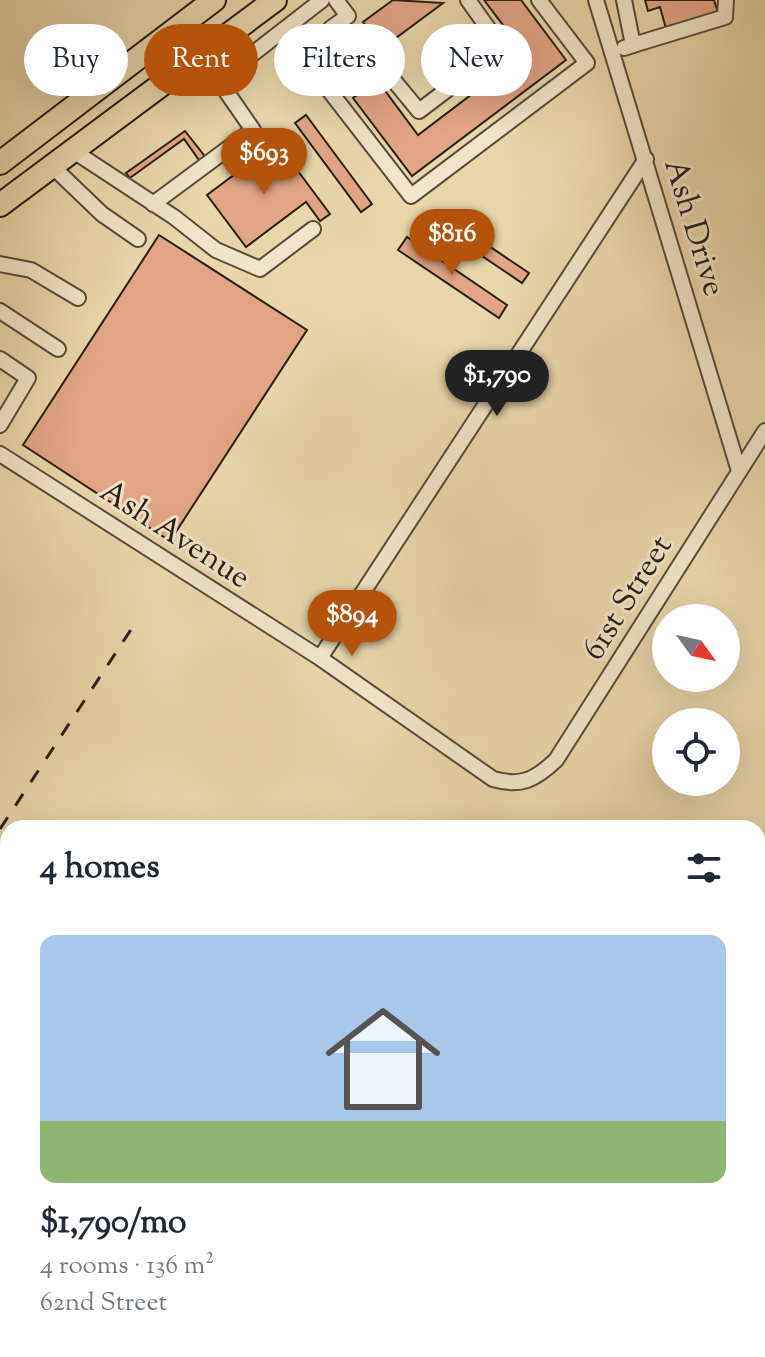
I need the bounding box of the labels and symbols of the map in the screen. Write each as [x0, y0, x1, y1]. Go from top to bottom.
pin: $693 [217, 128, 311, 196]
street label: Ash Drive [651, 154, 736, 302]
pin: $816 [405, 209, 499, 277]
pin: $1,790 [432, 350, 562, 418]
street label: Ash Avenue [90, 470, 259, 601]
street label: 61st Street [572, 527, 685, 670]
pin: $894 [305, 590, 399, 658]
north arrow [652, 604, 740, 692]

